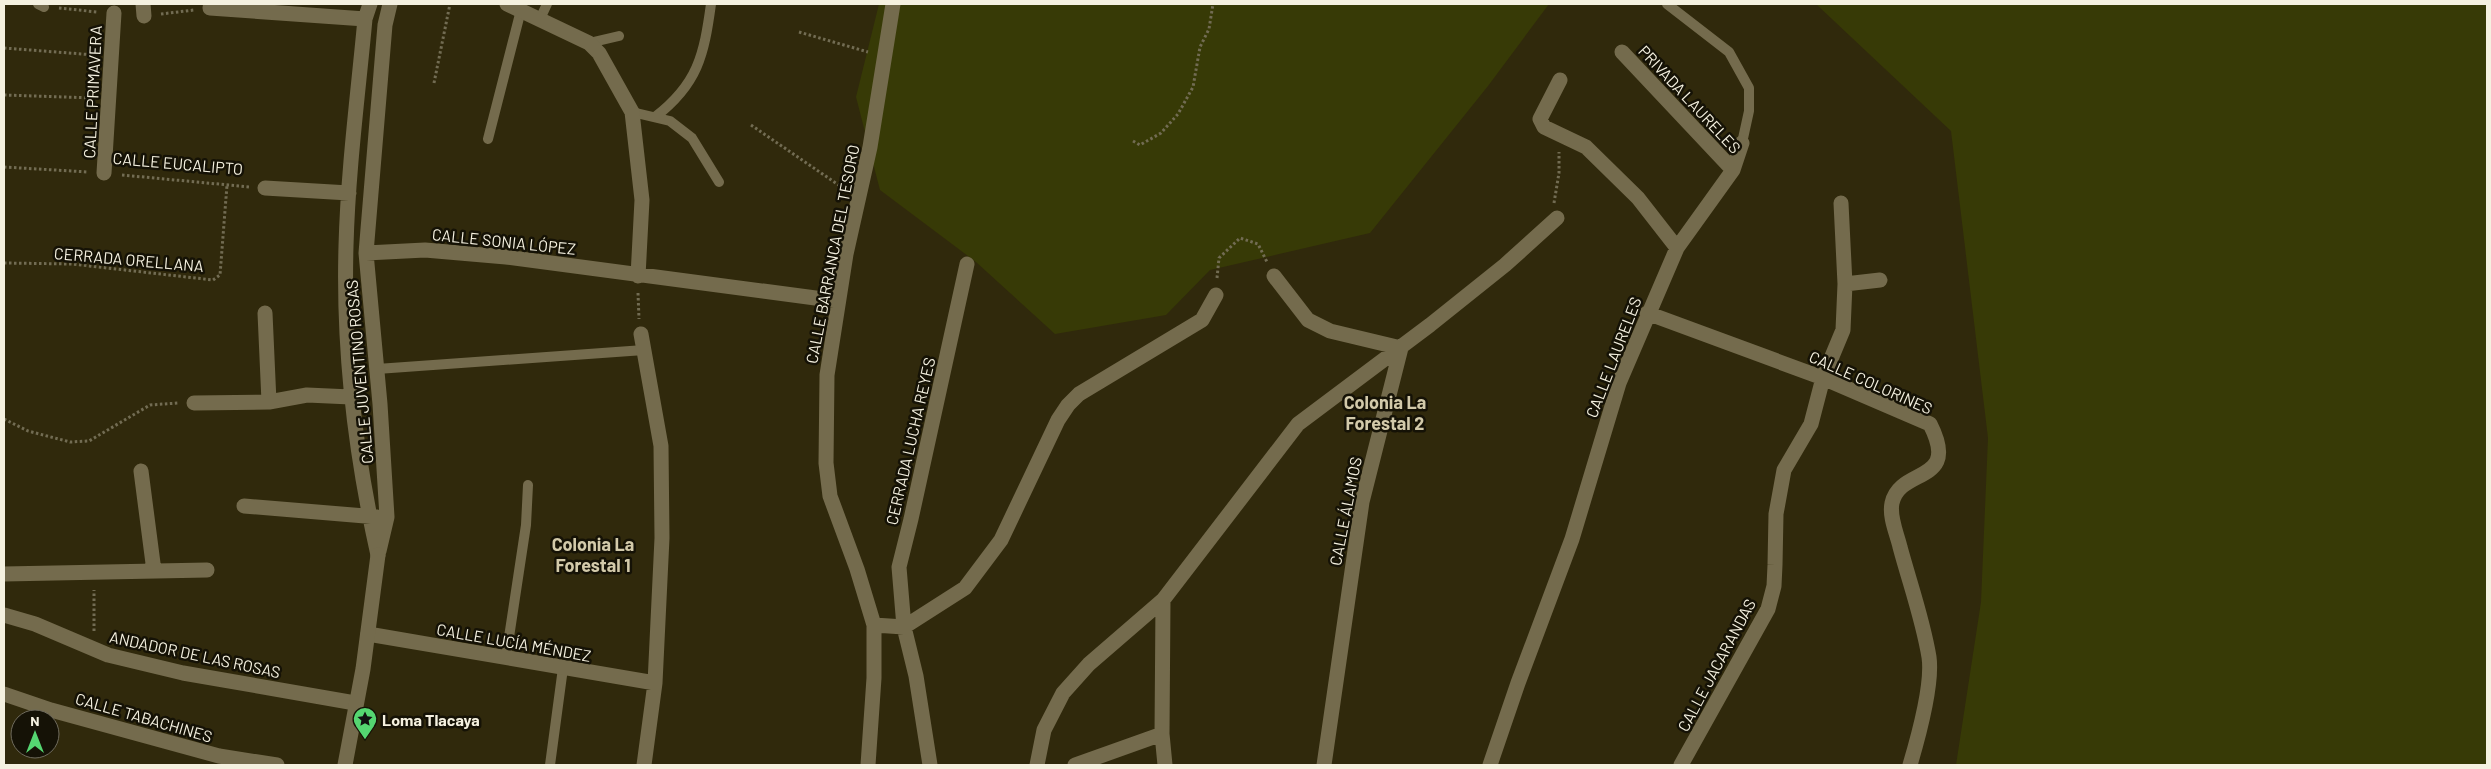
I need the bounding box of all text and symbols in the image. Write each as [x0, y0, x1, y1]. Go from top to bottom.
street label: CALLE PRIMAVERA [79, 25, 105, 159]
street label: PRIVADA LAURELES [1635, 41, 1745, 157]
street label: CALLE BARRANCA DEL TESORO [801, 143, 863, 365]
street label: CALLE EUCALIPTO [112, 148, 244, 178]
street label: CALLE SONIA LÓPEZ [431, 224, 577, 258]
street label: CERRADA ORELLANA [53, 243, 205, 275]
street label: CALLE JUVENTINO ROSAS [341, 279, 377, 465]
street label: CALLE LAURELES [1581, 294, 1645, 420]
street label: CALLE COLORINES [1807, 346, 1935, 418]
street label: CERRADA LUCHA REYES [881, 355, 939, 527]
district label: Colonia La Forestal 2 [1344, 391, 1426, 434]
street label: CALLE ÁLAMOS [1325, 455, 1365, 567]
district label: Colonia La Forestal 1 [552, 533, 634, 576]
street label: CALLE JACARANDAS [1673, 596, 1759, 734]
street label: CALLE LUCÍA MÉNDEZ [435, 619, 593, 665]
street label: ANDADOR DE LAS ROSAS [108, 627, 282, 681]
street label: CALLE TABACHINES [73, 688, 215, 746]
place icon: Loma Tlacaya [352, 706, 378, 740]
north arrow [10, 709, 60, 759]
place label: Loma Tlacaya [382, 710, 480, 729]
text: N [30, 712, 40, 729]

